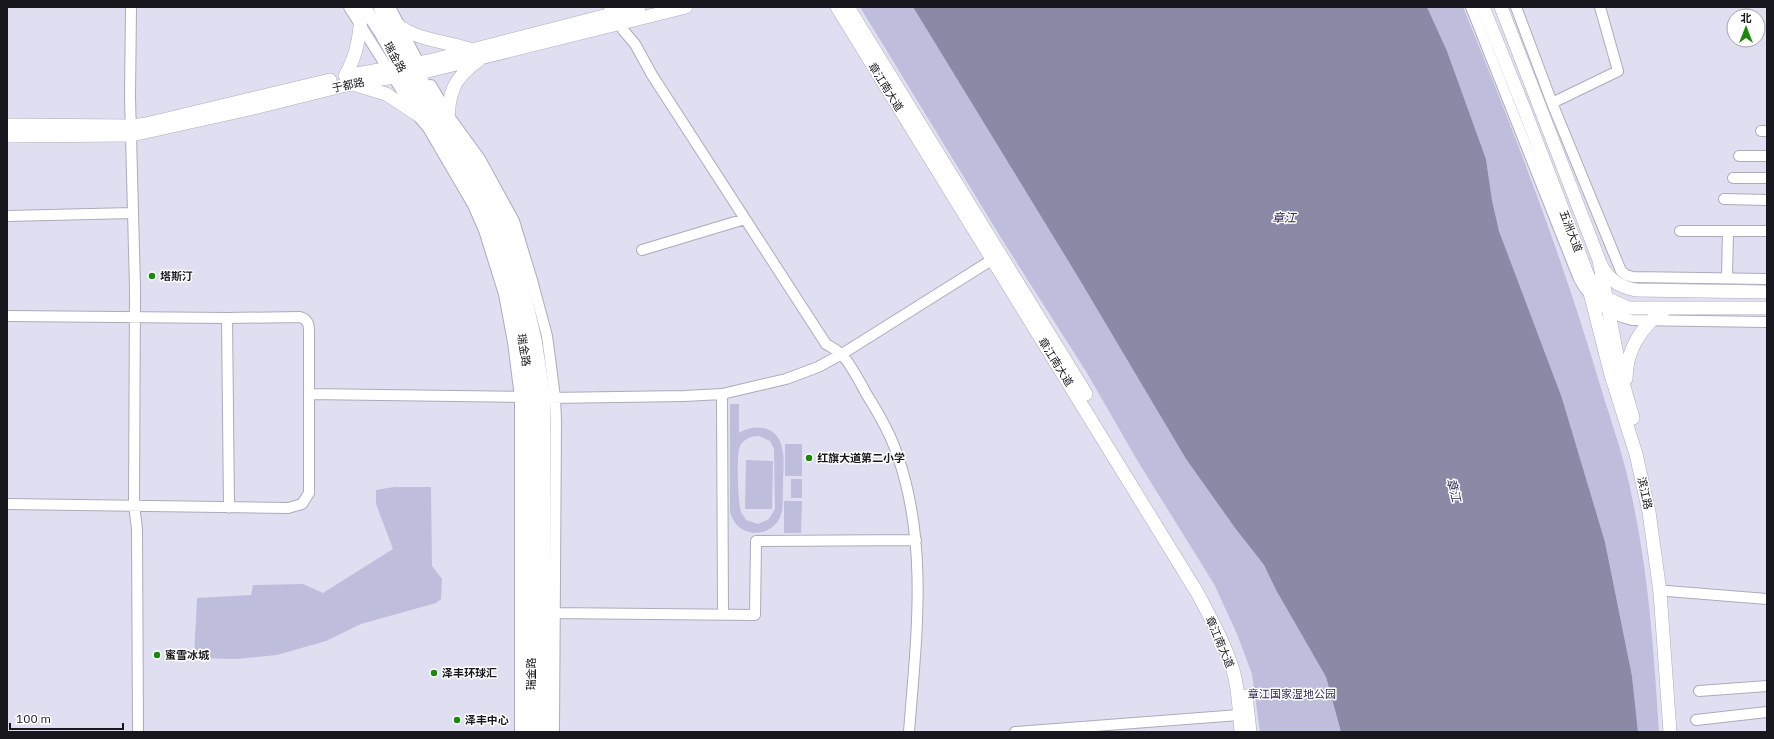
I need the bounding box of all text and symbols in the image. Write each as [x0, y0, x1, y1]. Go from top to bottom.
north arrow [1726, 8, 1766, 48]
text: 北 [1741, 11, 1752, 25]
street label: 瑞金路 [381, 39, 409, 75]
street label: 章江南大道 [865, 60, 907, 114]
street label: 于都路 [330, 75, 366, 95]
street label: 五洲大道 [1557, 208, 1585, 254]
water label: 章江 [1272, 210, 1298, 225]
place label: 塔斯汀 [160, 269, 193, 283]
marker: 塔斯汀 [147, 271, 157, 281]
street label: 瑞金路 [515, 333, 533, 367]
street label: 章江南大道 [1035, 335, 1077, 389]
place label: 红旗大道第二小学 [817, 451, 905, 465]
marker: 红旗大道第二小学 [804, 453, 814, 463]
street label: 滨江路 [1634, 475, 1656, 511]
water label: 章江 [1444, 477, 1465, 505]
street label: 章江南大道 [1203, 614, 1237, 670]
place label: 蜜雪冰城 [165, 648, 210, 662]
marker: 蜜雪冰城 [152, 650, 162, 660]
street label: 瑞金路 [524, 658, 538, 691]
place label: 泽丰环球汇 [442, 666, 497, 680]
marker: 泽丰环球汇 [429, 668, 439, 678]
park label: 章江国家湿地公园 [1248, 687, 1336, 701]
scale bar [10, 705, 123, 731]
text: 100 m [16, 711, 51, 726]
place label: 泽丰中心 [465, 713, 509, 727]
marker: 泽丰中心 [452, 715, 462, 725]

